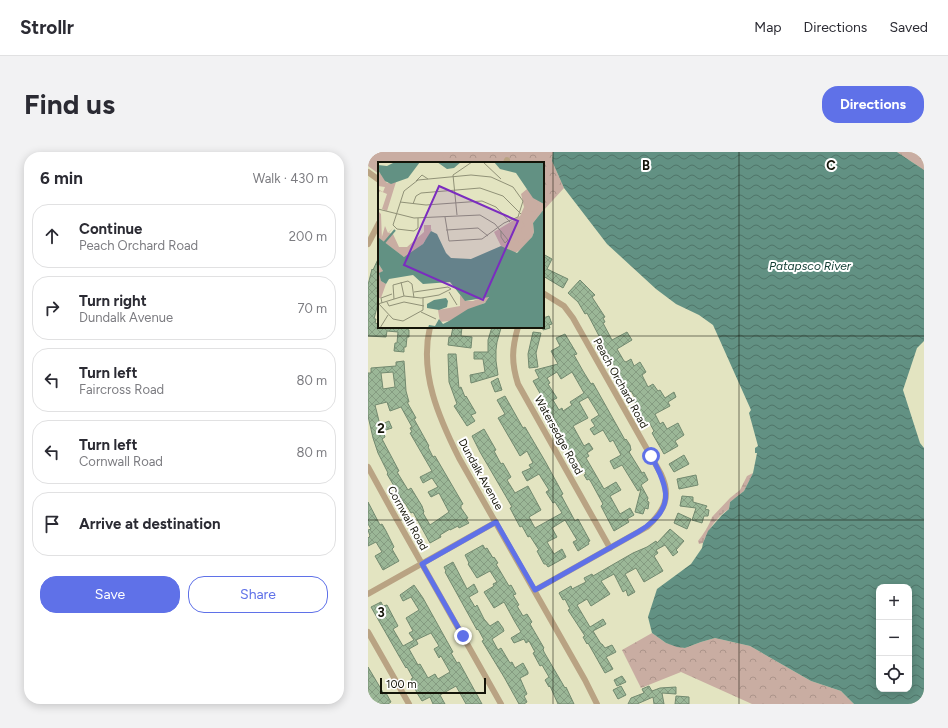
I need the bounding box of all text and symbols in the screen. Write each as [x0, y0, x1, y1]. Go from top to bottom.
text: Strollr [20, 16, 74, 39]
text: Map [754, 19, 782, 36]
text: Directions [804, 19, 867, 36]
text: Saved [889, 19, 928, 36]
button: Directions [822, 86, 924, 123]
text: Find us [24, 87, 115, 121]
text: B [642, 158, 650, 173]
text: C [826, 158, 836, 173]
inset map [378, 162, 544, 328]
text: 6 min [40, 168, 83, 188]
text: Walk · 430 m [253, 171, 328, 186]
text: Continue [79, 220, 142, 238]
icon: ahead [41, 225, 63, 247]
text: 200 m [289, 229, 327, 244]
text: Peach Orchard Road [79, 238, 198, 253]
water label: Patapsco River [769, 259, 852, 273]
text: Turn right [79, 292, 147, 310]
icon: right [41, 297, 63, 319]
text: 70 m [297, 301, 327, 316]
text: Dundalk Avenue [79, 310, 173, 325]
street label: Peach Orchard Road [590, 336, 651, 430]
text: Turn left [79, 364, 137, 382]
icon: left [41, 369, 63, 391]
text: 80 m [296, 373, 327, 388]
text: Faircross Road [79, 382, 164, 397]
street label: Watersedge Road [532, 394, 585, 477]
text: 2 [377, 421, 385, 436]
text: Turn left [79, 436, 137, 454]
street label: Dundalk Avenue [456, 436, 506, 512]
icon: left [41, 441, 63, 463]
text: 80 m [296, 445, 327, 460]
route start [642, 447, 660, 465]
text: Cornwall Road [79, 454, 163, 469]
street label: Cornwall Road [385, 484, 430, 552]
icon: arrive [41, 513, 63, 535]
text: Arrive at destination [79, 515, 220, 533]
button: Save [40, 576, 180, 613]
button: Share [188, 576, 328, 613]
map controls [876, 584, 912, 692]
button: + [876, 584, 912, 620]
text: 3 [377, 605, 385, 620]
button: − [876, 620, 912, 656]
route end [454, 627, 472, 645]
button: locate [876, 656, 912, 692]
scale bar [380, 676, 486, 695]
text: 100 m [386, 678, 417, 691]

